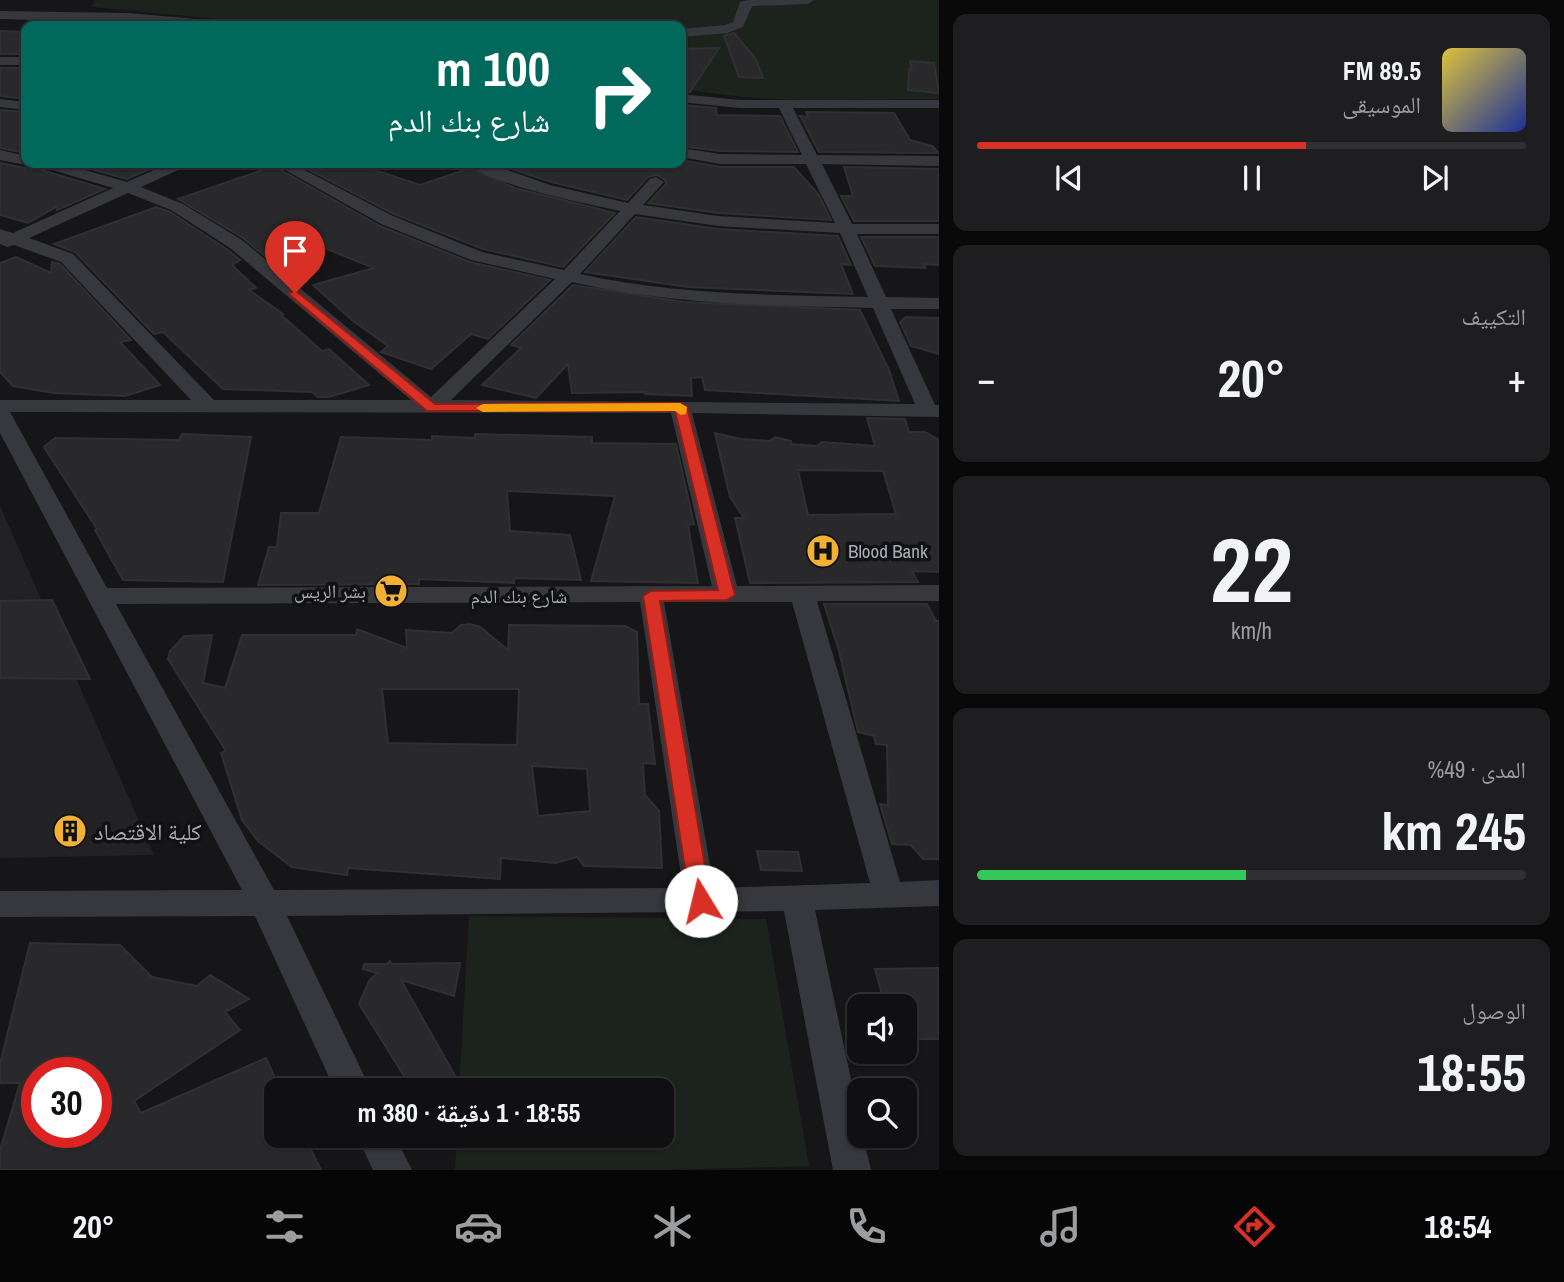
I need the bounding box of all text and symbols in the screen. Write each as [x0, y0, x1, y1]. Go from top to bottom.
text: 100 m [436, 35, 550, 101]
icon: right [574, 49, 665, 140]
text: 89.5 FM [1343, 53, 1421, 88]
text: الموسيقى [1342, 89, 1421, 120]
text: شارع بنك الدم [388, 99, 550, 142]
icon: previous [1050, 159, 1088, 197]
icon: pause [1233, 159, 1271, 197]
icon: next [1416, 159, 1454, 197]
pin [265, 221, 325, 293]
icon: arrive [276, 232, 314, 270]
text: التكييف [1461, 301, 1526, 332]
text: 20° [1217, 343, 1286, 413]
text: − [977, 353, 995, 404]
text: + [1508, 353, 1526, 404]
text: 22 [1210, 508, 1293, 630]
hospital icon: Blood Bank [804, 532, 842, 570]
place label: Blood Bank [848, 538, 928, 564]
supermarket icon: بشر الريس [372, 572, 410, 610]
place label: بشر الريس [294, 578, 366, 604]
street label: شارع بنك الدم [471, 583, 567, 610]
text: km/h [1231, 615, 1272, 646]
text: المدى · 49% [1428, 754, 1526, 785]
text: 245 km [1381, 796, 1526, 866]
building icon: كلية الاقتصاد [51, 812, 89, 850]
place label: كلية الاقتصاد [94, 816, 202, 847]
position arrow [664, 864, 738, 938]
map controls [847, 994, 917, 1148]
button: sound [847, 994, 917, 1064]
text: الوصول [1462, 995, 1526, 1026]
text: 18:55 [1417, 1037, 1526, 1107]
speed limit sign: 30 [21, 1057, 112, 1148]
button: search [847, 1078, 917, 1148]
text: 18:55 · 1 دقيقة · 380 m [358, 1095, 580, 1130]
icon: filters [260, 1202, 309, 1251]
icon: car [454, 1202, 503, 1251]
icon: climate [648, 1202, 697, 1251]
icon: phone [842, 1202, 891, 1251]
icon: music [1036, 1202, 1085, 1251]
icon: directions [1230, 1202, 1279, 1251]
text: 20° [73, 1205, 115, 1248]
text: 18:54 [1424, 1205, 1491, 1248]

